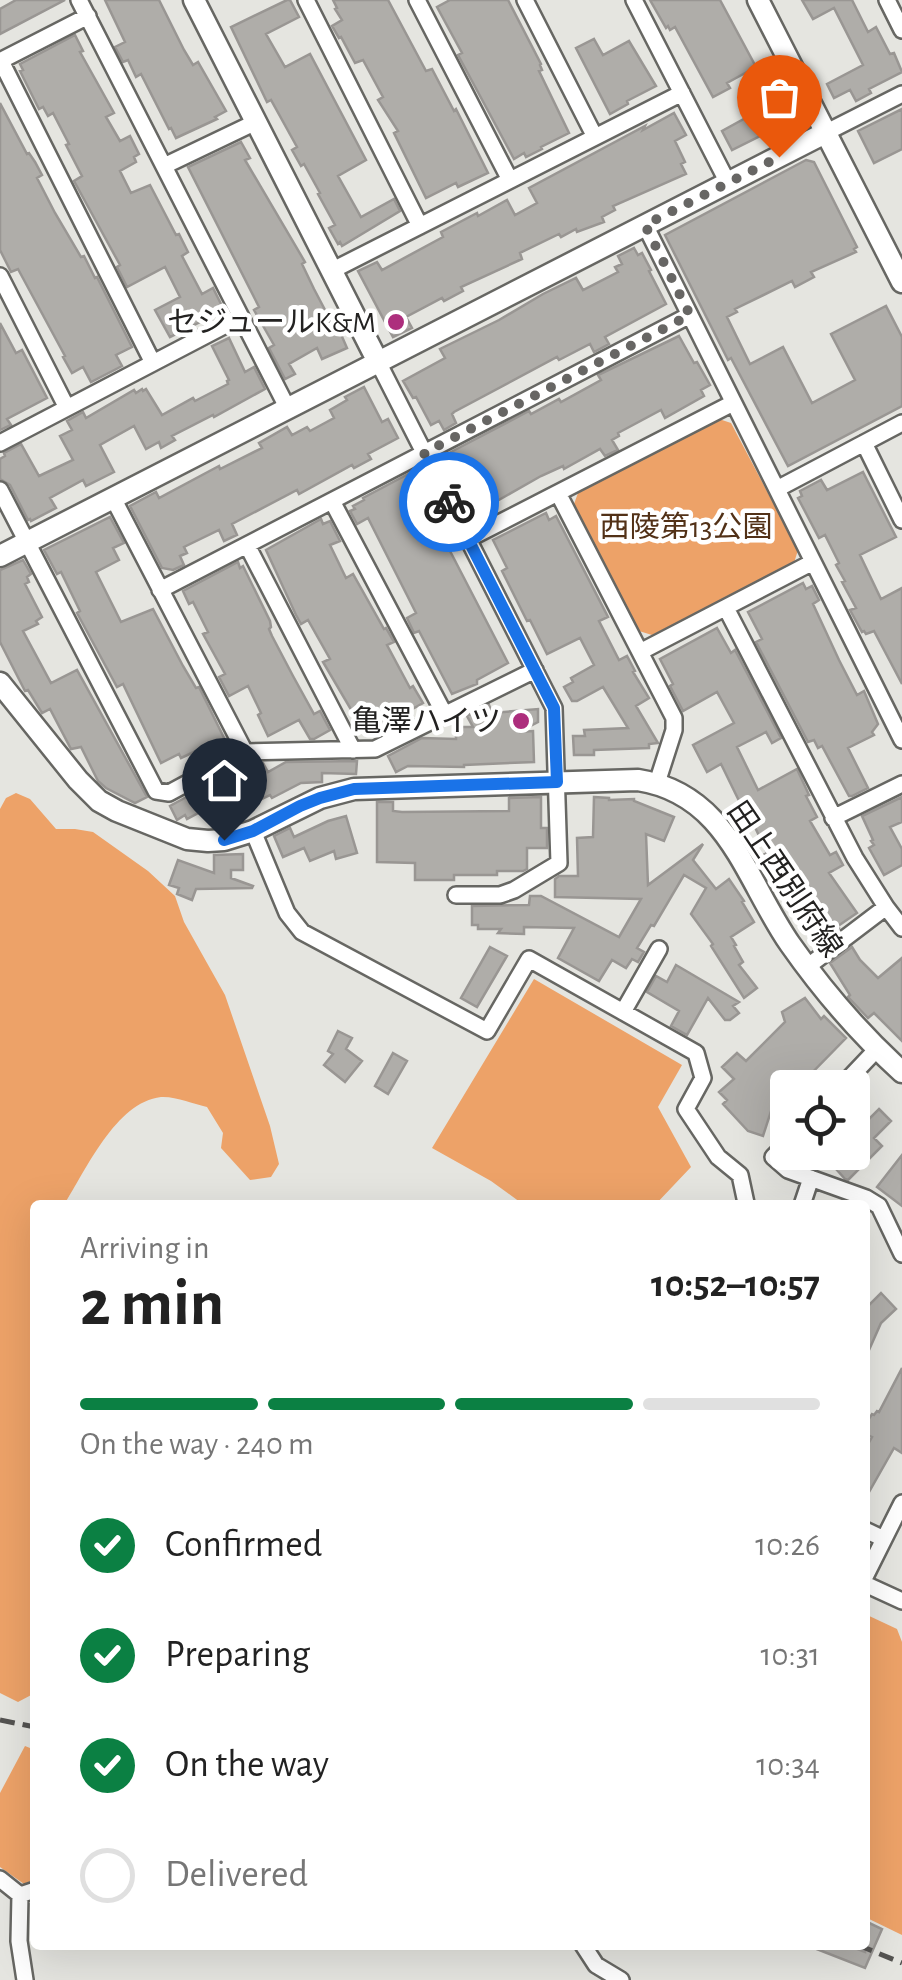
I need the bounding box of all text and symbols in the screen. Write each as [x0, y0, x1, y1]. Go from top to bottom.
pin [737, 55, 822, 158]
icon: bag [752, 70, 807, 125]
place label: セジュールK&M [167, 308, 376, 338]
marker: セジュールK&M [385, 311, 407, 333]
courier [399, 452, 499, 552]
icon: bike [422, 475, 477, 530]
park label: 西陵第13公園 [600, 511, 772, 543]
place label: 亀澤ハイツ [352, 705, 501, 737]
marker: 亀澤ハイツ [510, 710, 532, 732]
pin [182, 738, 267, 841]
icon: home [197, 753, 252, 808]
street label: 田上西別府線 [721, 795, 849, 963]
map controls [770, 1070, 870, 1170]
button: locate [770, 1070, 870, 1170]
text: Arriving in [80, 1232, 209, 1264]
text: 10:52–10:57 [651, 1266, 820, 1304]
text: 2 min [80, 1272, 224, 1337]
text: On the way · 240 m [80, 1428, 314, 1460]
icon: check [80, 1518, 135, 1573]
text: Confirmed [165, 1526, 322, 1564]
text: 10:26 [755, 1529, 820, 1561]
icon: check [80, 1628, 135, 1683]
text: Preparing [165, 1636, 310, 1674]
text: 10:31 [761, 1639, 820, 1671]
icon: check [80, 1738, 135, 1793]
text: On the way [165, 1746, 329, 1784]
text: 10:34 [756, 1749, 820, 1781]
text: Delivered [165, 1856, 308, 1894]

